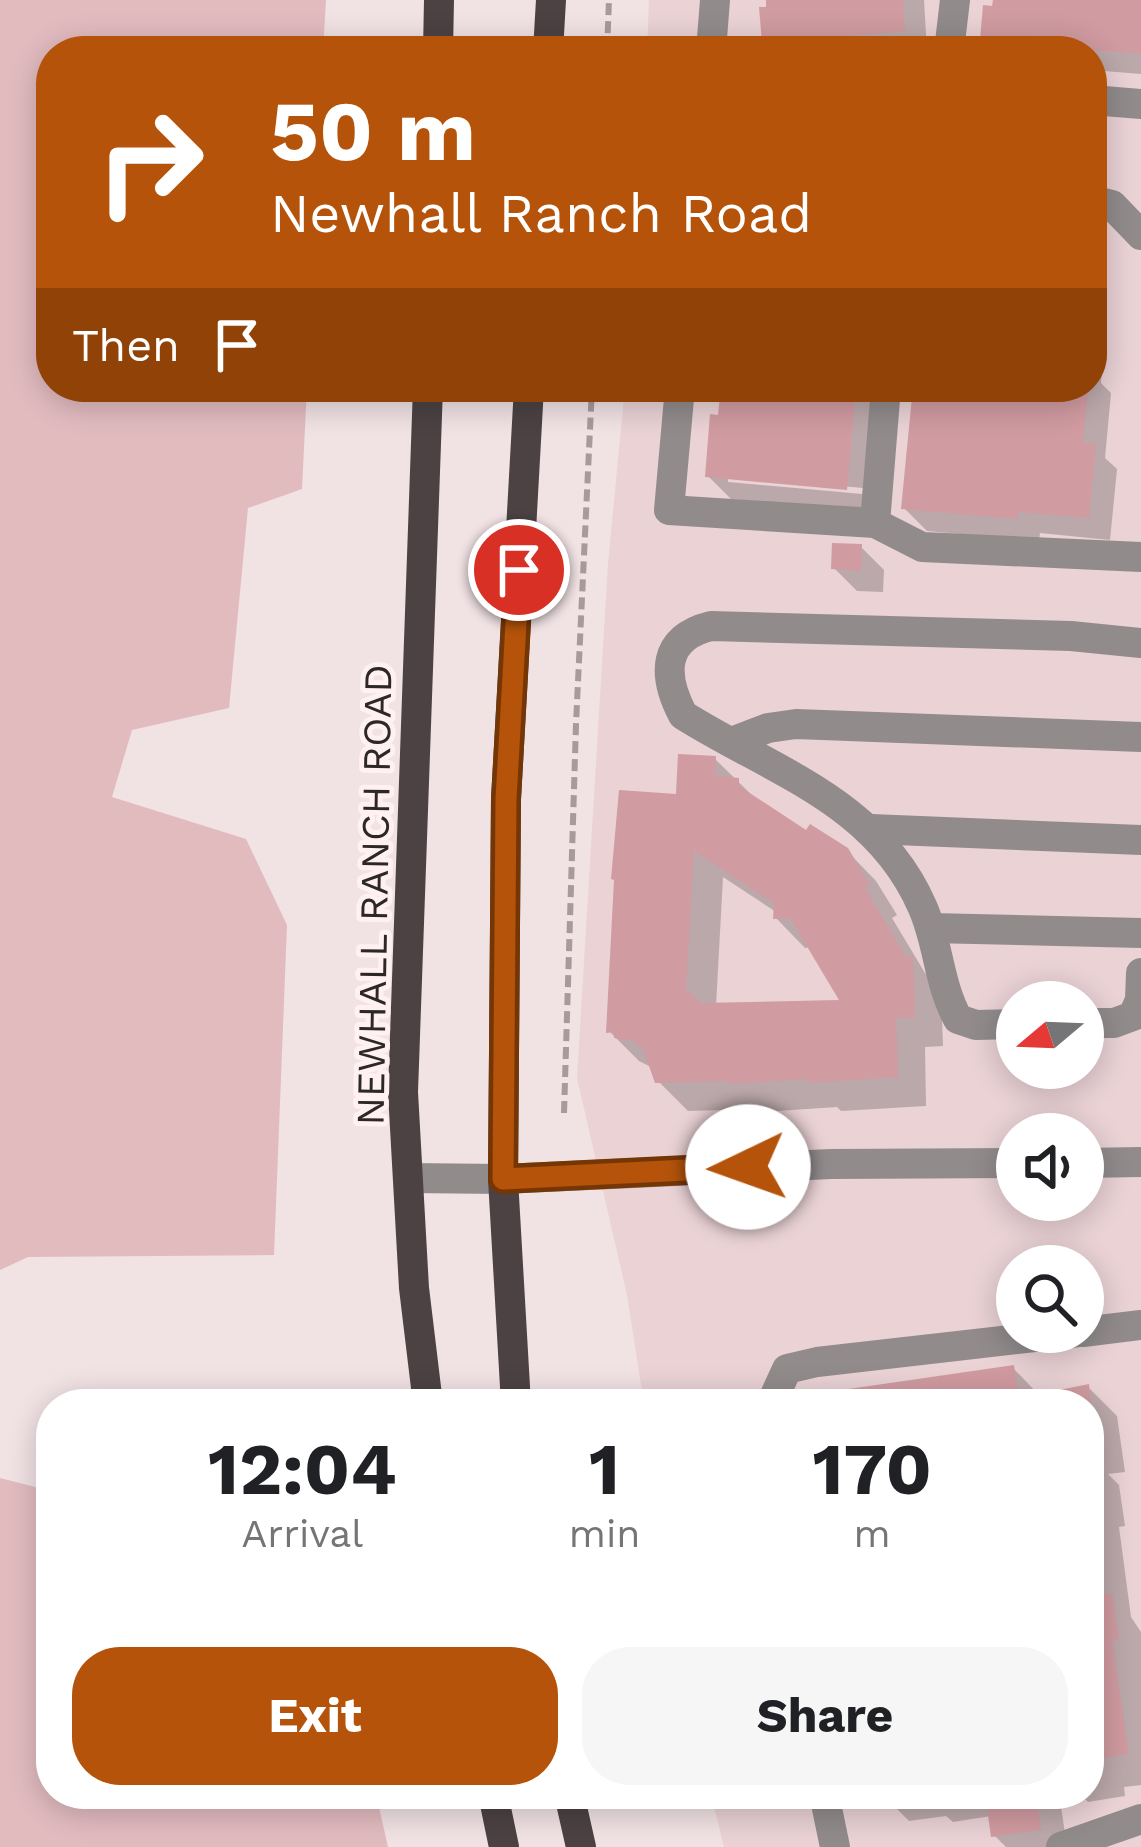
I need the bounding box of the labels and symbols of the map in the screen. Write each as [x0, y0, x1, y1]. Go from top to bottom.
pin [468, 519, 570, 621]
street label: NEWHALL RANCH ROAD [347, 664, 401, 1126]
north arrow [996, 981, 1104, 1089]
position arrow [685, 1104, 811, 1230]

